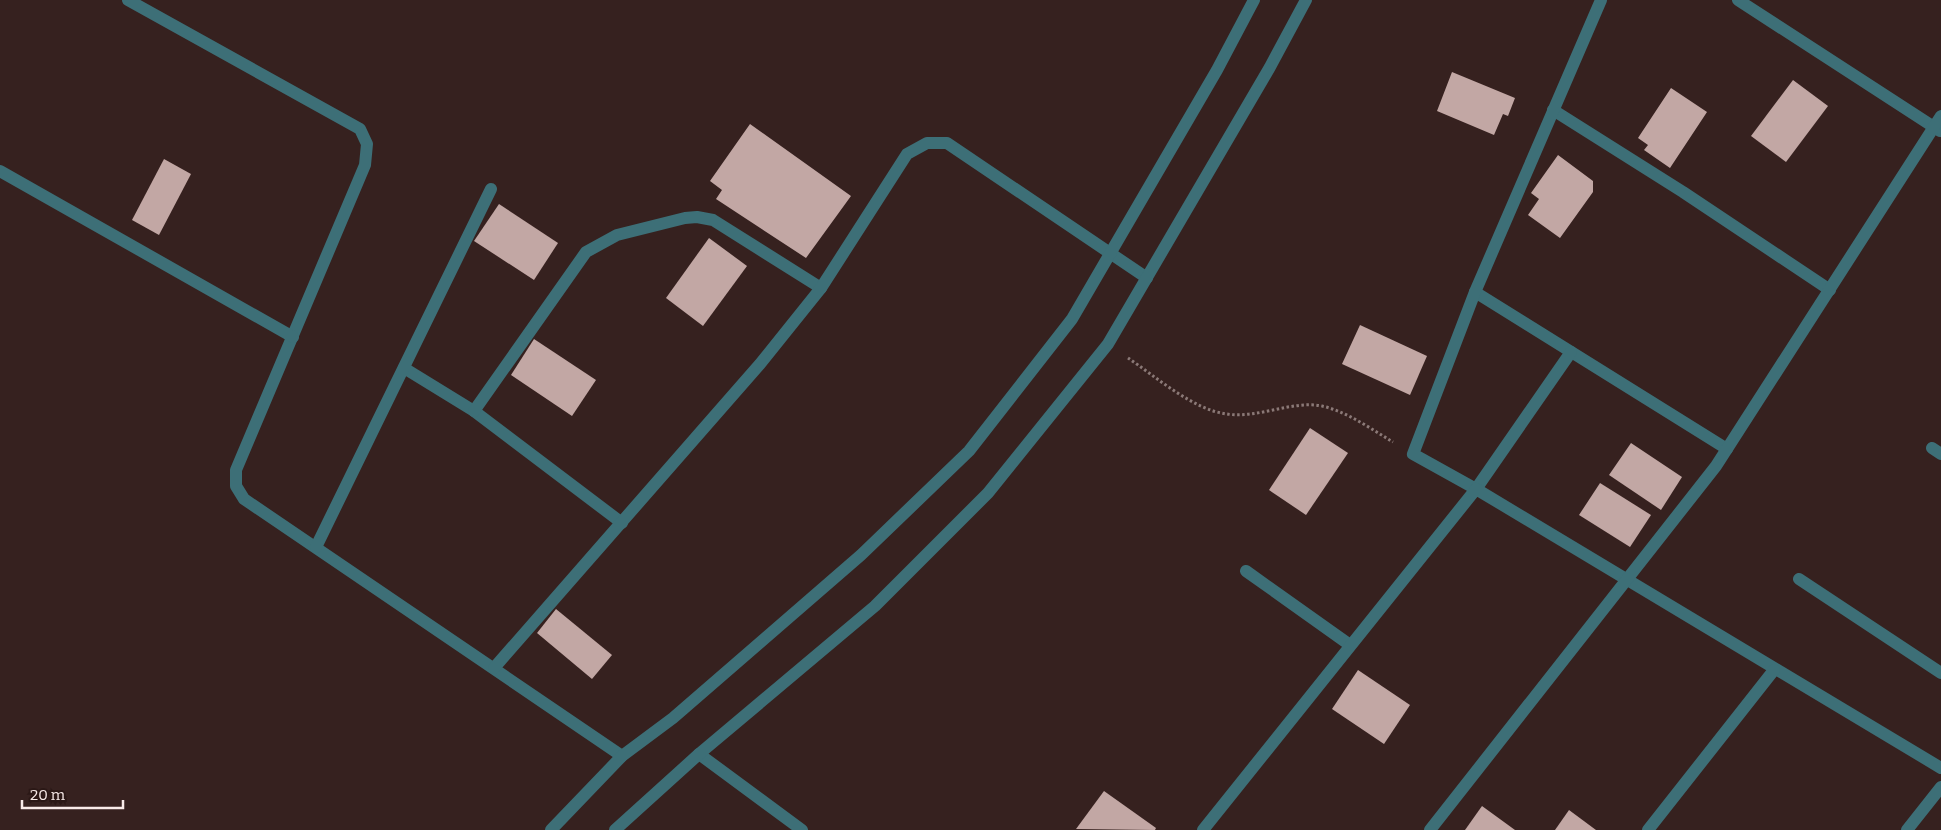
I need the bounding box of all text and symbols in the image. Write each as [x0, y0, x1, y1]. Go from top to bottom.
scale bar [22, 778, 124, 810]
text: 20 m [30, 786, 66, 804]

